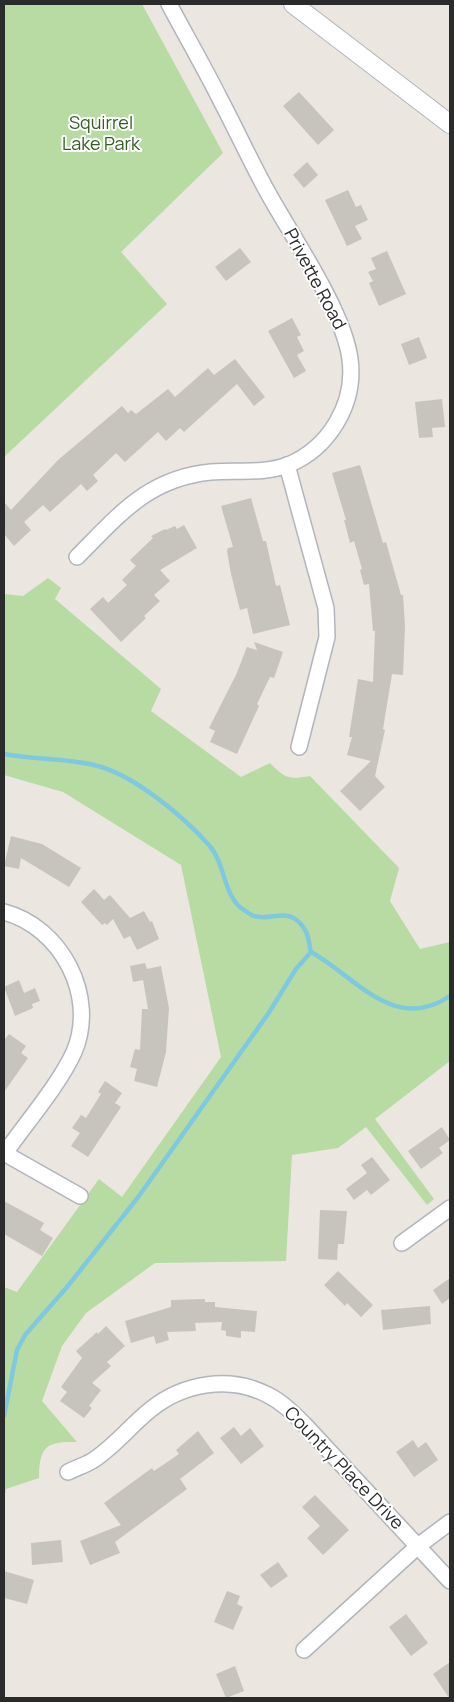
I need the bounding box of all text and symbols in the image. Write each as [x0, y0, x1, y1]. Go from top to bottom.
park label: Squirrel Lake Park [62, 110, 141, 155]
street label: Privette Road [279, 224, 353, 333]
street label: Country Place Drive [280, 1401, 410, 1534]

